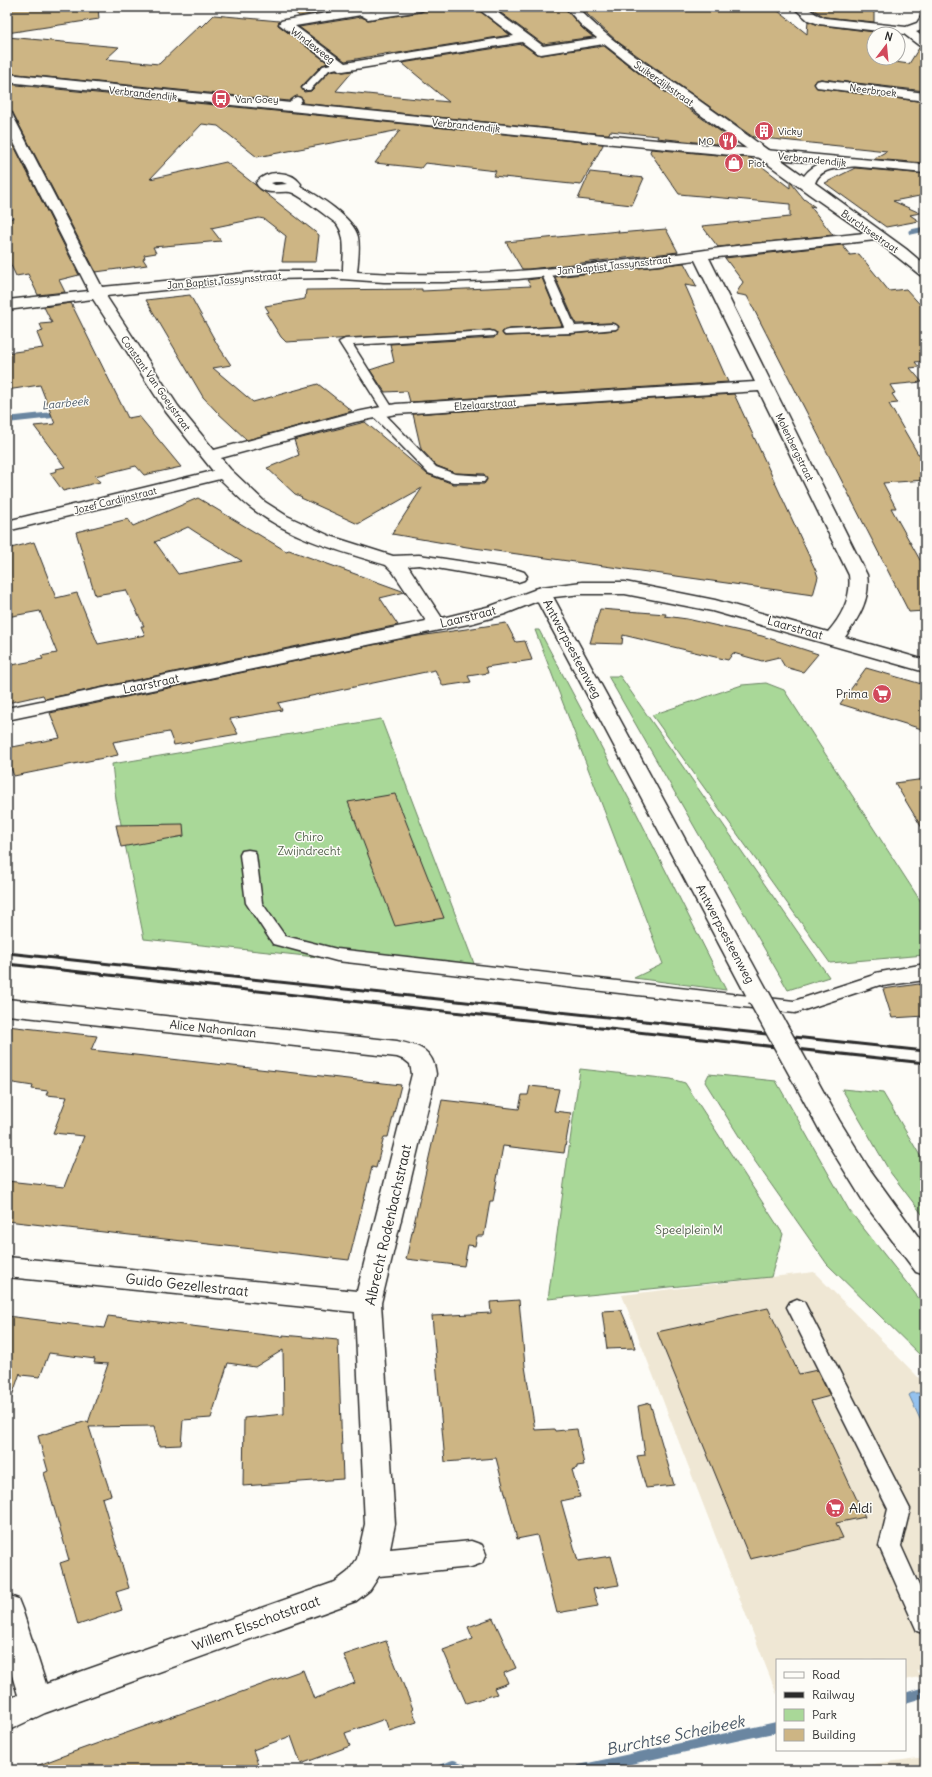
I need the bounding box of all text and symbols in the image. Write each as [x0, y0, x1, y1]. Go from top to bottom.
street label: Windeweeg [288, 24, 338, 66]
north arrow [866, 26, 906, 66]
text: N [883, 29, 894, 44]
street label: Suikerdijkstraat [631, 58, 697, 109]
street label: Neerbroek [849, 81, 897, 100]
street label: Verbrandendijk [108, 83, 178, 104]
bus stop icon: Van Goey [210, 88, 232, 110]
place label: Van Goey [235, 93, 279, 106]
street label: Verbrandendijk [431, 115, 501, 136]
building icon: Vicky [753, 120, 775, 142]
place label: Vicky [778, 125, 802, 138]
restaurant icon: MO [717, 130, 739, 152]
place label: MO [698, 135, 714, 148]
street label: Verbrandendijk [777, 149, 847, 170]
shop icon: Piot [723, 152, 745, 174]
place label: Piot [748, 157, 766, 170]
street label: Burchtsestraat [838, 207, 901, 256]
street label: Jan Baptist Tassynsstraat [556, 253, 672, 278]
street label: Jan Baptist Tassynsstraat [166, 269, 282, 292]
street label: Constant Van Goeystraat [118, 333, 194, 434]
water label: Laarbeek [41, 393, 90, 412]
street label: Elzelaarstraat [453, 396, 517, 413]
street label: Molenbergstraat [772, 411, 817, 484]
street label: Jozef Cardijnstraat [72, 484, 159, 517]
street label: Antwerpsesteenweg [540, 597, 605, 701]
street label: Laarstraat [438, 602, 497, 631]
street label: Laarstraat [766, 612, 825, 643]
street label: Laarstraat [121, 670, 180, 697]
supermarket icon: Prima [871, 683, 893, 705]
place label: Prima [836, 686, 868, 701]
park label: Chiro Zwijndrecht [277, 829, 341, 858]
street label: Antwerpsesteenweg [693, 882, 758, 986]
street label: Alice Nahonlaan [169, 1016, 257, 1041]
street label: Albrecht Rodenbachstraat [361, 1143, 415, 1307]
park label: Speelplein M [655, 1222, 723, 1237]
street label: Guido Gezellestraat [125, 1270, 250, 1300]
supermarket icon: Aldi [824, 1497, 846, 1519]
place label: Aldi [849, 1499, 873, 1517]
street label: Willem Elsschotstraat [190, 1591, 322, 1654]
legend [776, 1659, 906, 1751]
text: Road [812, 1667, 840, 1682]
text: Railway [812, 1687, 855, 1702]
text: Park [812, 1707, 837, 1722]
water label: Burchtse Scheibeek [604, 1710, 748, 1759]
text: Building [812, 1727, 856, 1742]

